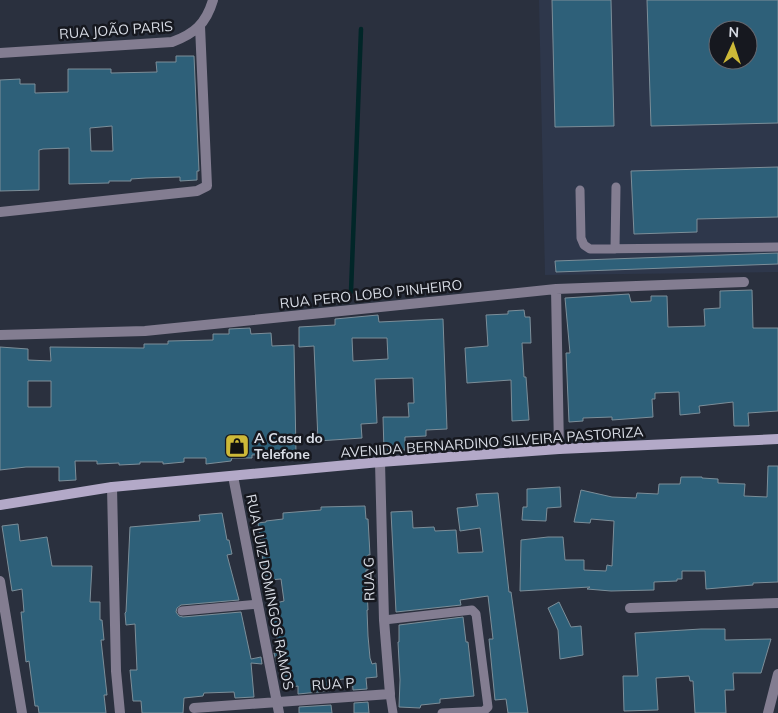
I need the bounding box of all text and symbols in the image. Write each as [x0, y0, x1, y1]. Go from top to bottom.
street label: RUA JOÃO PARIS [58, 17, 174, 43]
north arrow [708, 20, 758, 70]
text: N [728, 23, 739, 41]
street label: RUA PERO LOBO PINHEIRO [279, 275, 463, 313]
street label: AVENIDA BERNARDINO SILVEIRA PASTORIZA [340, 422, 645, 462]
place label: A Casa do Telefone [254, 429, 323, 463]
shop icon: A Casa do Telefone [224, 433, 250, 459]
street label: RUA LUIZ DOMINGOS RAMOS [242, 493, 298, 692]
street label: RUA G [360, 557, 378, 601]
street label: RUA P [311, 674, 355, 694]

